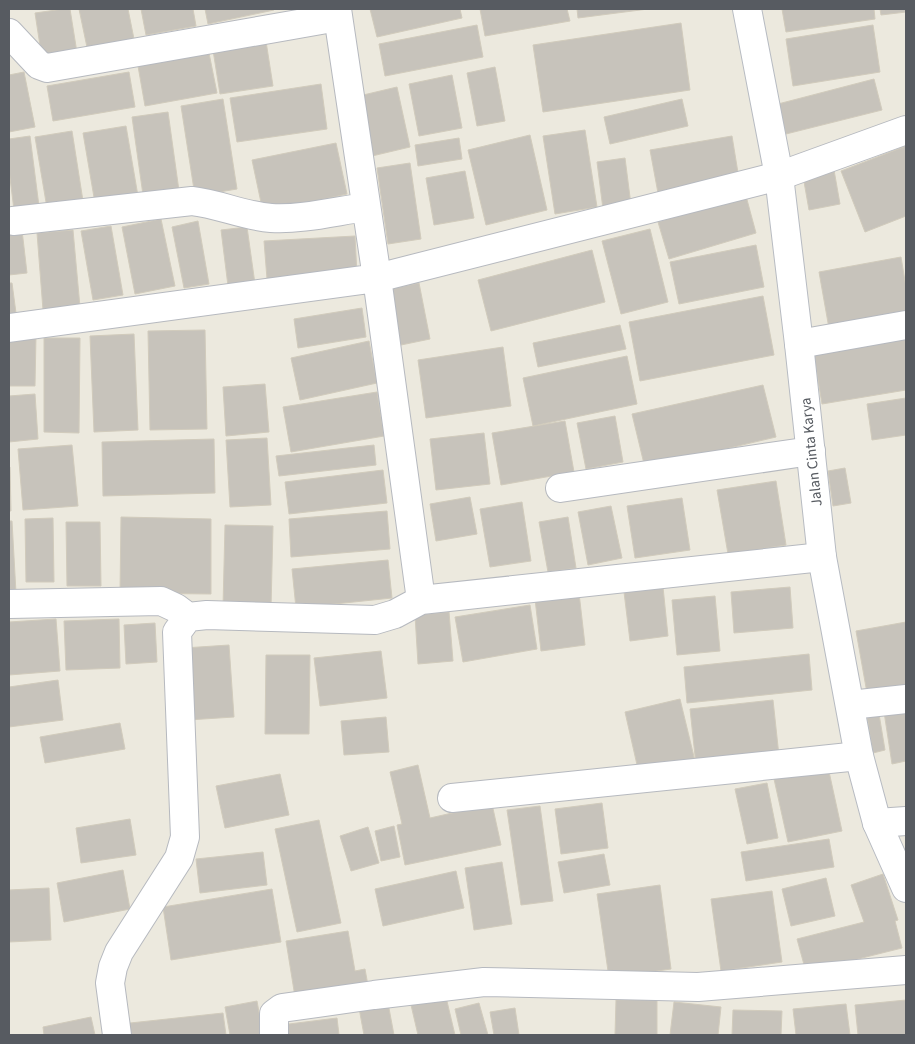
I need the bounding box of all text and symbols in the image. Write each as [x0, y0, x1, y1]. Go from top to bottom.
street label: Jalan Cinta Karya [795, 397, 828, 507]

